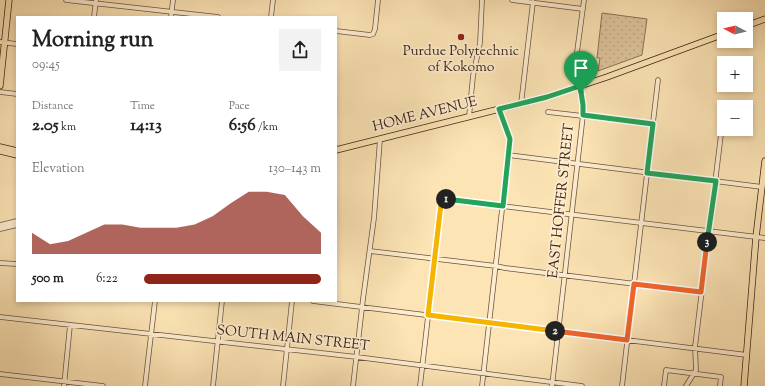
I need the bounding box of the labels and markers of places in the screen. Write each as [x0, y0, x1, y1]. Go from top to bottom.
marker: Purdue Polytechnic of Kokomo [456, 32, 466, 42]
place label: Purdue Polytechnic of Kokomo [403, 42, 519, 78]
pin [564, 51, 598, 92]
pin: 1 [436, 189, 456, 209]
pin: 3 [697, 232, 717, 252]
pin: 2 [545, 321, 565, 341]

